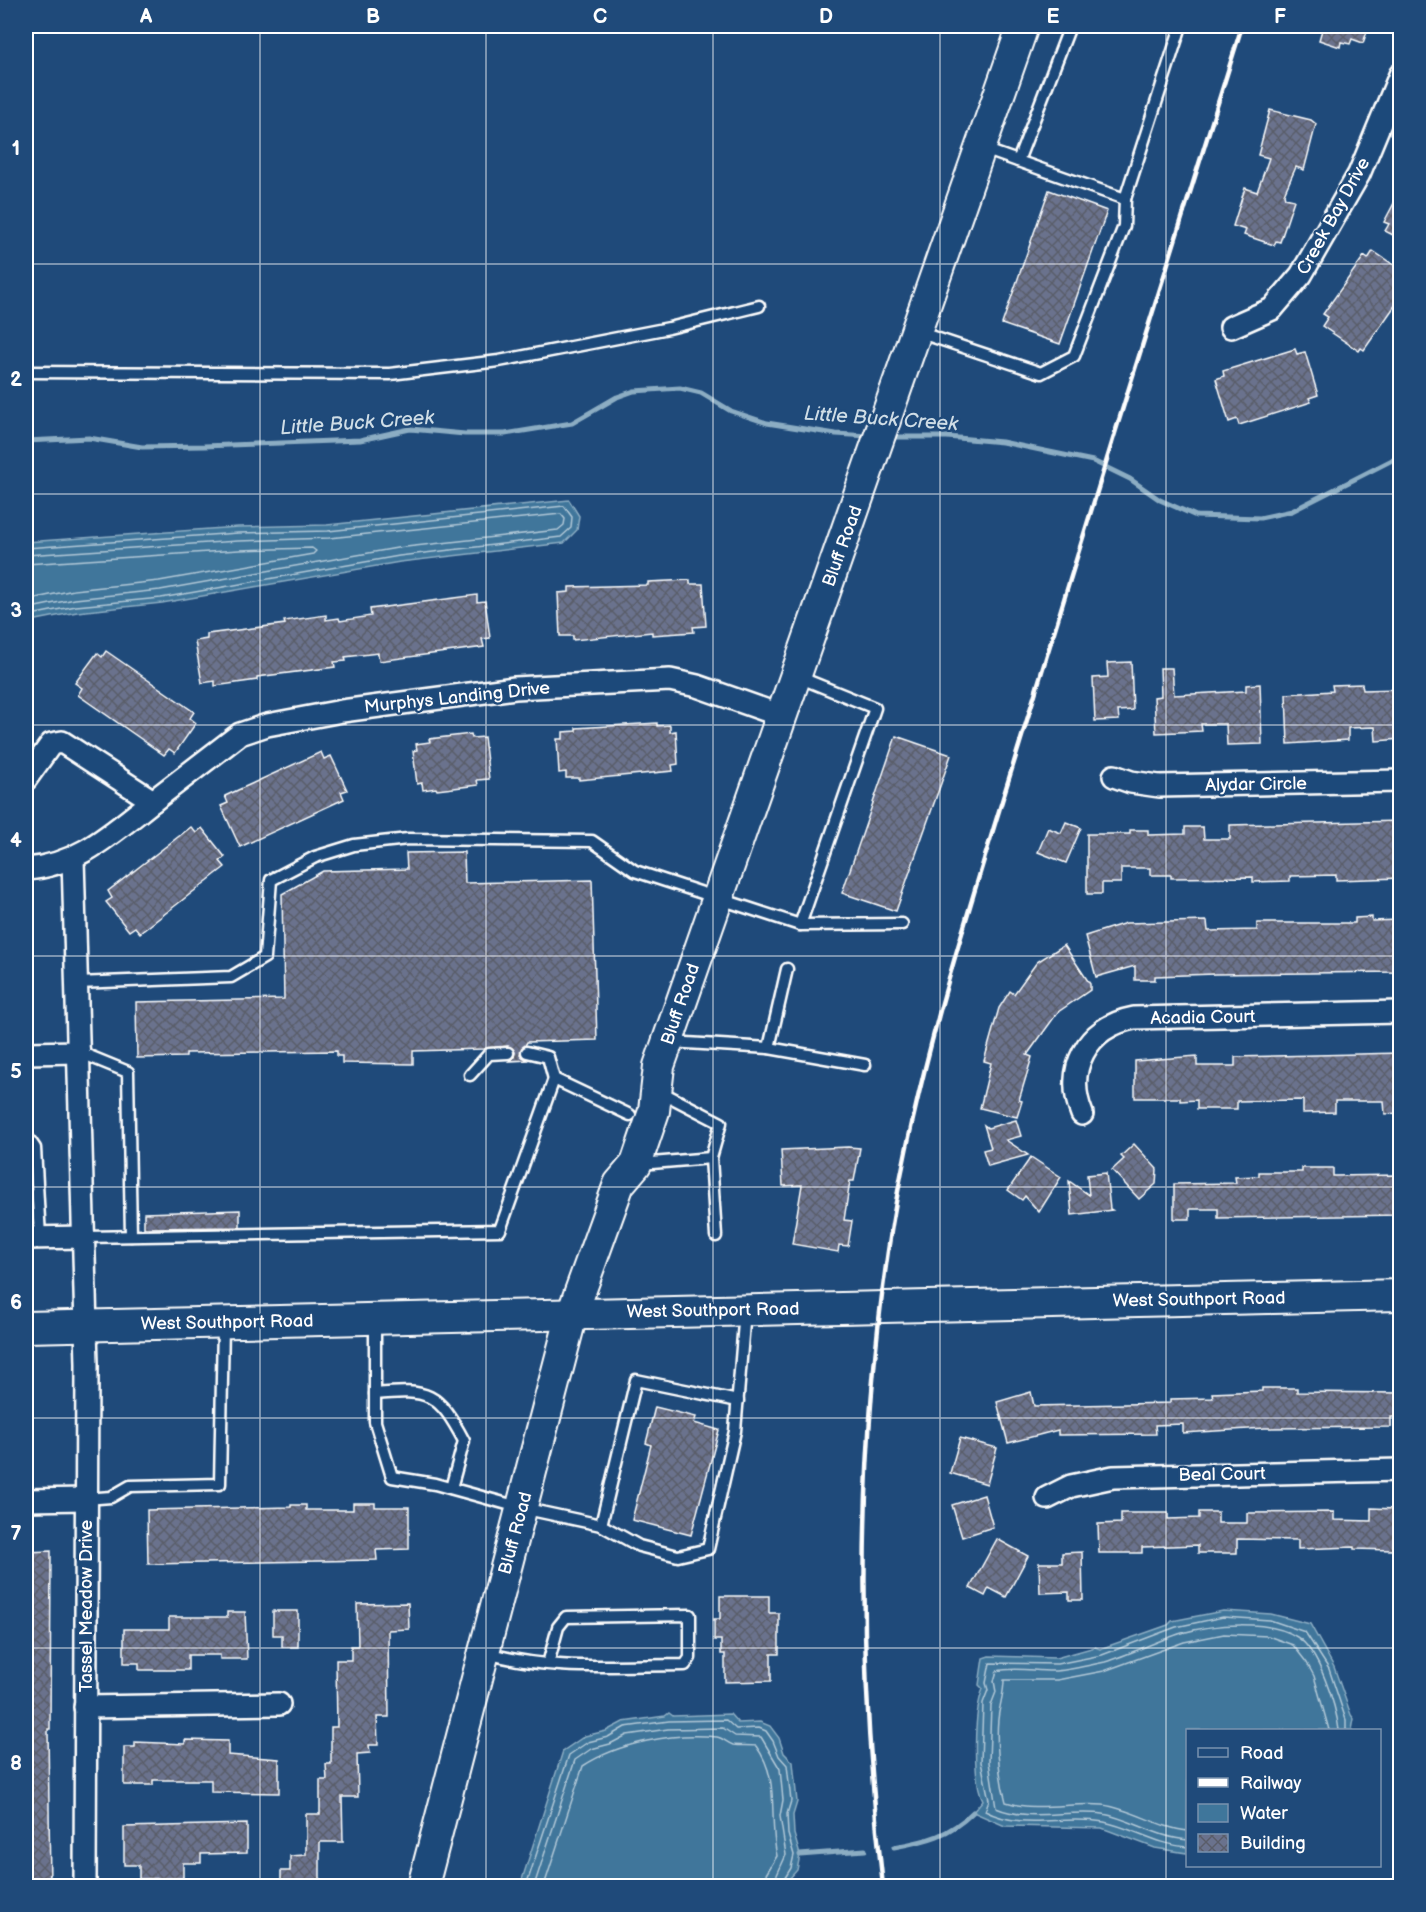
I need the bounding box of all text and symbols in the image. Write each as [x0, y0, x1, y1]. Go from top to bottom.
text: A [139, 5, 153, 29]
text: B [366, 5, 380, 29]
text: C [593, 5, 607, 29]
text: D [819, 5, 833, 29]
text: E [1047, 5, 1060, 29]
text: F [1274, 5, 1286, 29]
text: 1 [12, 137, 20, 161]
street label: Creek Bay Drive [1293, 154, 1374, 278]
text: 2 [10, 368, 22, 392]
water label: Little Buck Creek [803, 402, 960, 436]
water label: Little Buck Creek [279, 406, 436, 440]
street label: Bluff Road [818, 503, 867, 589]
text: 3 [10, 599, 22, 623]
street label: Murphys Landing Drive [363, 677, 551, 718]
street label: Alydar Circle [1205, 773, 1307, 796]
text: 4 [10, 829, 22, 853]
street label: Bluff Road [657, 961, 704, 1048]
street label: Acadia Court [1150, 1006, 1256, 1029]
text: 5 [10, 1060, 22, 1084]
street label: West Southport Road [1112, 1287, 1286, 1312]
text: 6 [10, 1291, 22, 1315]
street label: West Southport Road [626, 1298, 800, 1323]
street label: West Southport Road [140, 1310, 314, 1335]
street label: Beal Court [1178, 1463, 1266, 1486]
street label: Bluff Road [494, 1490, 537, 1577]
street label: Tassel Meadow Drive [76, 1519, 97, 1692]
text: 7 [10, 1522, 22, 1546]
legend [1186, 1729, 1381, 1867]
text: Road [1240, 1743, 1284, 1764]
text: 8 [10, 1752, 22, 1776]
text: Railway [1240, 1773, 1302, 1794]
text: Water [1240, 1803, 1288, 1824]
text: Building [1240, 1833, 1306, 1854]

